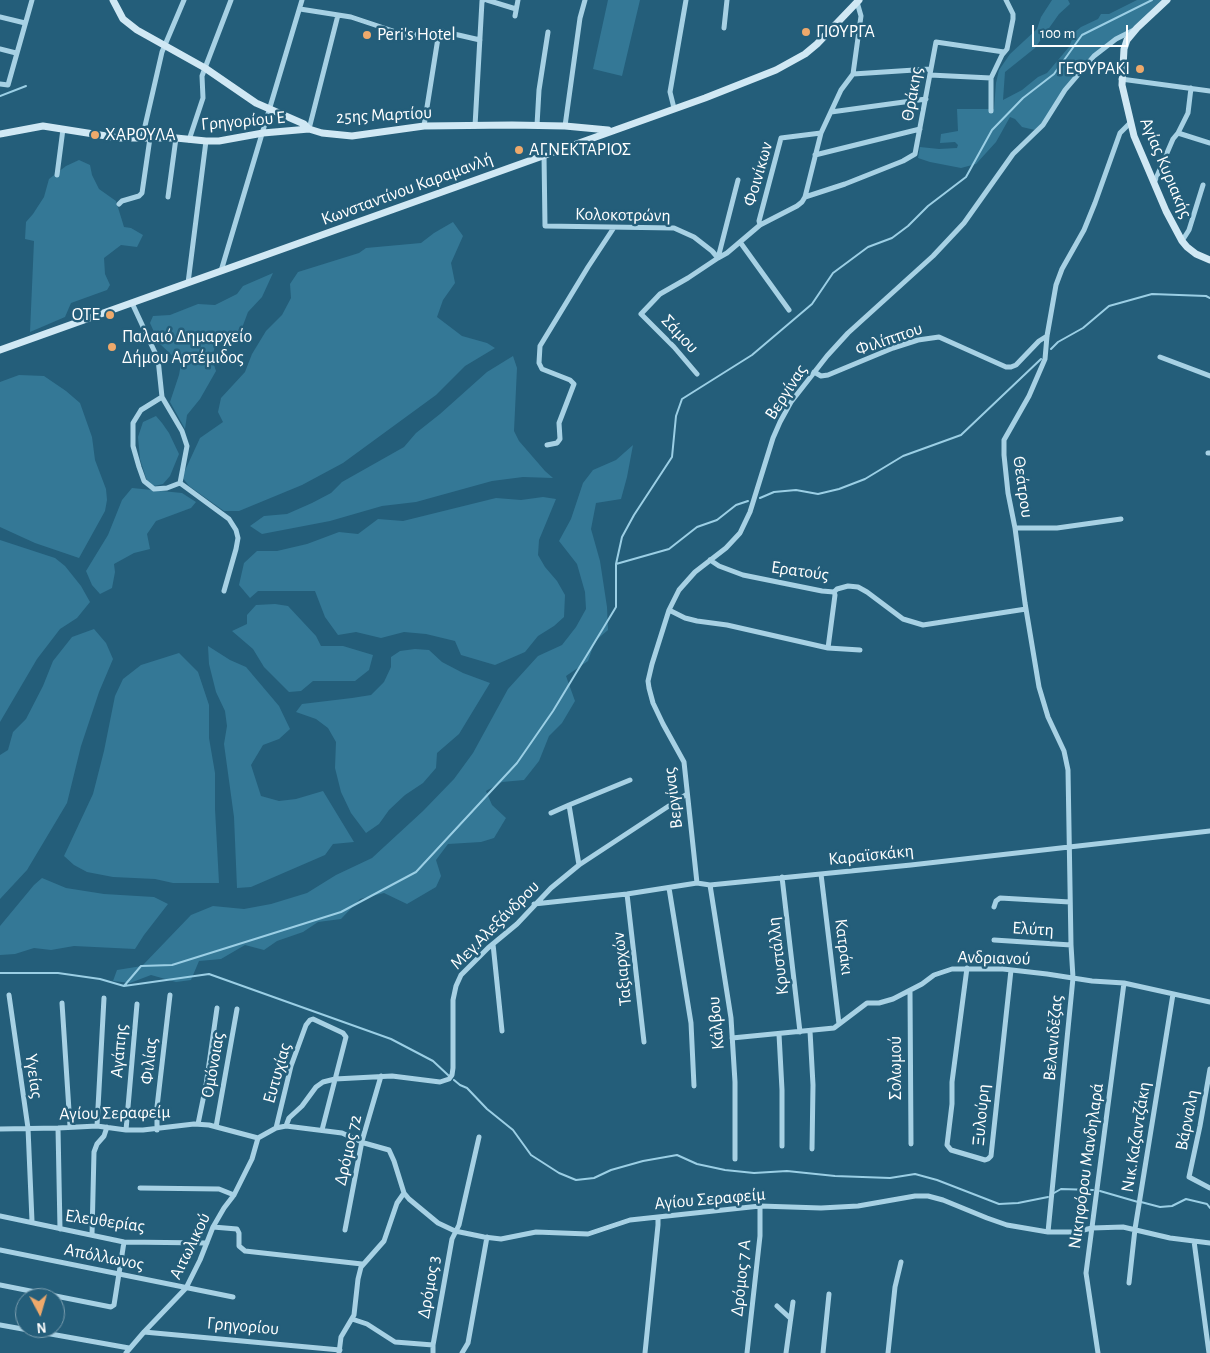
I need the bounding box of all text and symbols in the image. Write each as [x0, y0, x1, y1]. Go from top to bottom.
scale bar [1035, 15, 1131, 47]
place label: ΓΙΟΥΡΓΑ [816, 21, 875, 43]
place label: Peri's Hotel [377, 24, 456, 46]
marker: ΓΙΟΥΡΓΑ [800, 26, 812, 38]
text: 100 m [1040, 26, 1075, 41]
marker: Peri's Hotel [361, 29, 373, 41]
place label: ΓΕΦΥΡΑΚΙ [1057, 58, 1130, 80]
marker: ΓΕΦΥΡΑΚΙ [1134, 63, 1146, 75]
street label: Θράκης [897, 65, 927, 123]
street label: 25ης Μαρτίου [335, 102, 433, 128]
street label: Γρηγορίου Ε [200, 107, 286, 135]
street label: Αγίας Κυριακής [1135, 115, 1197, 221]
place label: ΧΑΡΟΥΛΑ [105, 124, 176, 146]
marker: ΧΑΡΟΥΛΑ [89, 129, 101, 141]
place label: ΑΓ.ΝΕΚΤΑΡΙΟΣ [529, 139, 631, 161]
street label: Φοινίκων [739, 139, 777, 209]
marker: ΑΓ.ΝΕΚΤΑΡΙΟΣ [513, 144, 525, 156]
street label: Κωνσταντίνου Καραμανλή [318, 148, 496, 230]
street label: Κολοκοτρώνη [575, 203, 671, 227]
place label: ΟΤΕ [72, 304, 100, 326]
marker: ΟΤΕ [104, 309, 116, 321]
street label: Σάμου [657, 310, 703, 358]
street label: Φιλίππου [853, 317, 925, 361]
place label: Παλαιό Δημαρχείο Δήμου Αρτέμιδος [122, 326, 252, 368]
marker: Παλαιό Δημαρχείο Δήμου Αρτέμιδος [106, 341, 118, 353]
street label: Βεργίνας [760, 360, 812, 424]
street label: Θεάτρου [1008, 455, 1038, 519]
street label: Ερατούς [770, 556, 830, 586]
street label: Βεργίνας [659, 766, 687, 830]
street label: Καραϊσκάκη [827, 840, 915, 870]
street label: Μεγ.Αλεξάνδρου [446, 876, 544, 974]
street label: Κρυστάλλη [763, 916, 793, 996]
street label: Ελύτη [1012, 917, 1054, 941]
street label: Κατράκι [830, 918, 858, 976]
street label: Ταξιαρχών [607, 931, 637, 1007]
street label: Ανδριανού [957, 946, 1031, 970]
street label: Βελανιδέζας [1038, 994, 1068, 1082]
street label: Κάλβου [703, 995, 729, 1051]
street label: Αγάπης [106, 1023, 132, 1079]
street label: Ομόνοιας [197, 1030, 229, 1100]
street label: Σολωμού [885, 1036, 907, 1100]
street label: Φιλίας [136, 1037, 162, 1085]
street label: Ευτυχίας [258, 1040, 296, 1106]
street label: Υγείας [20, 1052, 48, 1100]
street label: Νικ.Καζαντζάκη [1117, 1080, 1155, 1194]
street label: Νικηφόρου Μανδηλαρά [1064, 1082, 1108, 1250]
street label: Ξυλούρη [968, 1083, 994, 1147]
street label: Βάρναλη [1171, 1088, 1203, 1152]
street label: Αγίου Σεραφείμ [59, 1101, 171, 1125]
street label: Δρόμος 72 [329, 1113, 367, 1187]
street label: Αγίου Σεραφείμ [653, 1183, 767, 1215]
street label: Ελευθερίας [64, 1205, 146, 1237]
street label: Αιτωλικού [165, 1209, 215, 1283]
street label: Απόλλωνος [62, 1239, 146, 1275]
street label: Δρόμος 7 Α [726, 1239, 756, 1317]
street label: Δρόμος 3 [413, 1254, 445, 1320]
north arrow [15, 1288, 65, 1338]
street label: Γρηγορίου [206, 1312, 280, 1340]
text: N [36, 1319, 47, 1334]

